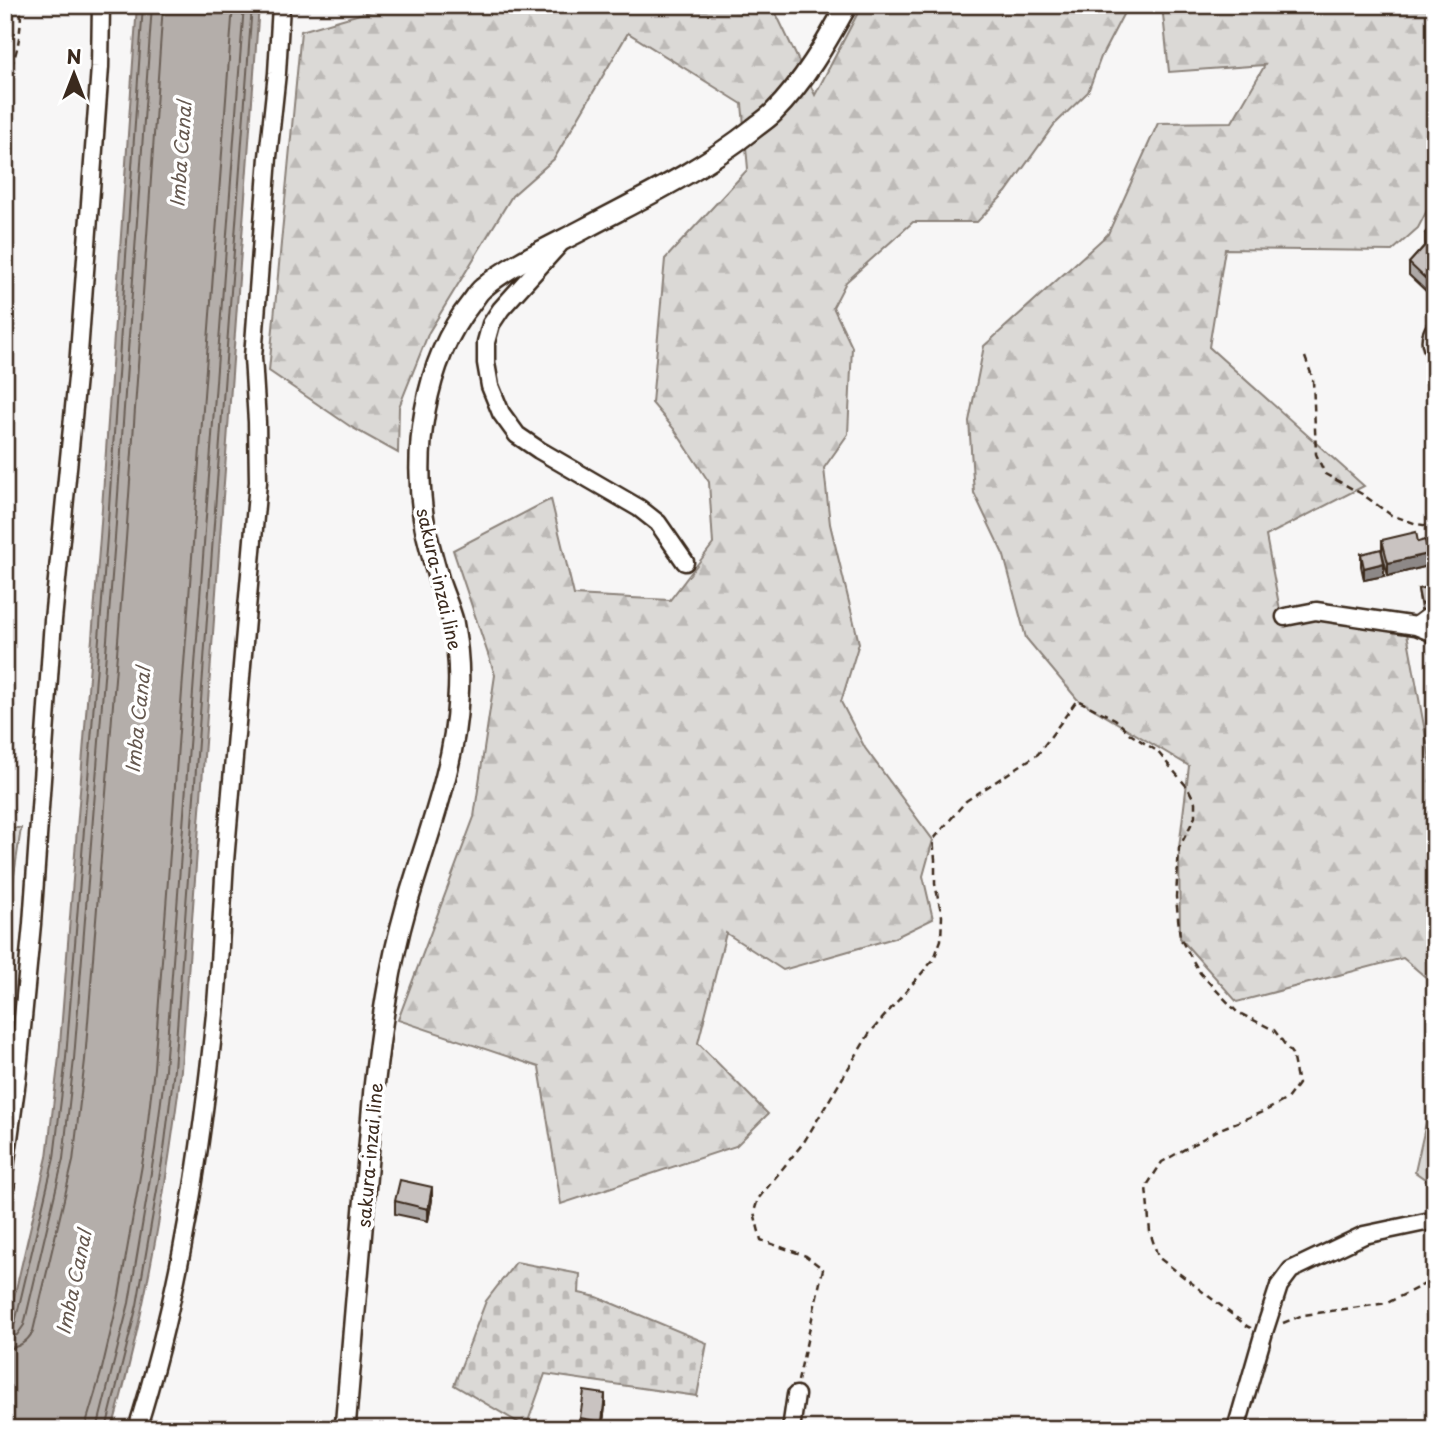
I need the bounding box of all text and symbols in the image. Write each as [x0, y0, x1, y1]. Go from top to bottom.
north arrow [38, 38, 108, 108]
text: N [66, 42, 82, 70]
water label: Imba Canal [162, 97, 198, 208]
street label: sakura-inzai line [411, 505, 469, 653]
water label: Imba Canal [118, 663, 157, 774]
street label: sakura-inzai line [349, 1081, 389, 1229]
water label: Imba Canal [48, 1225, 98, 1337]

